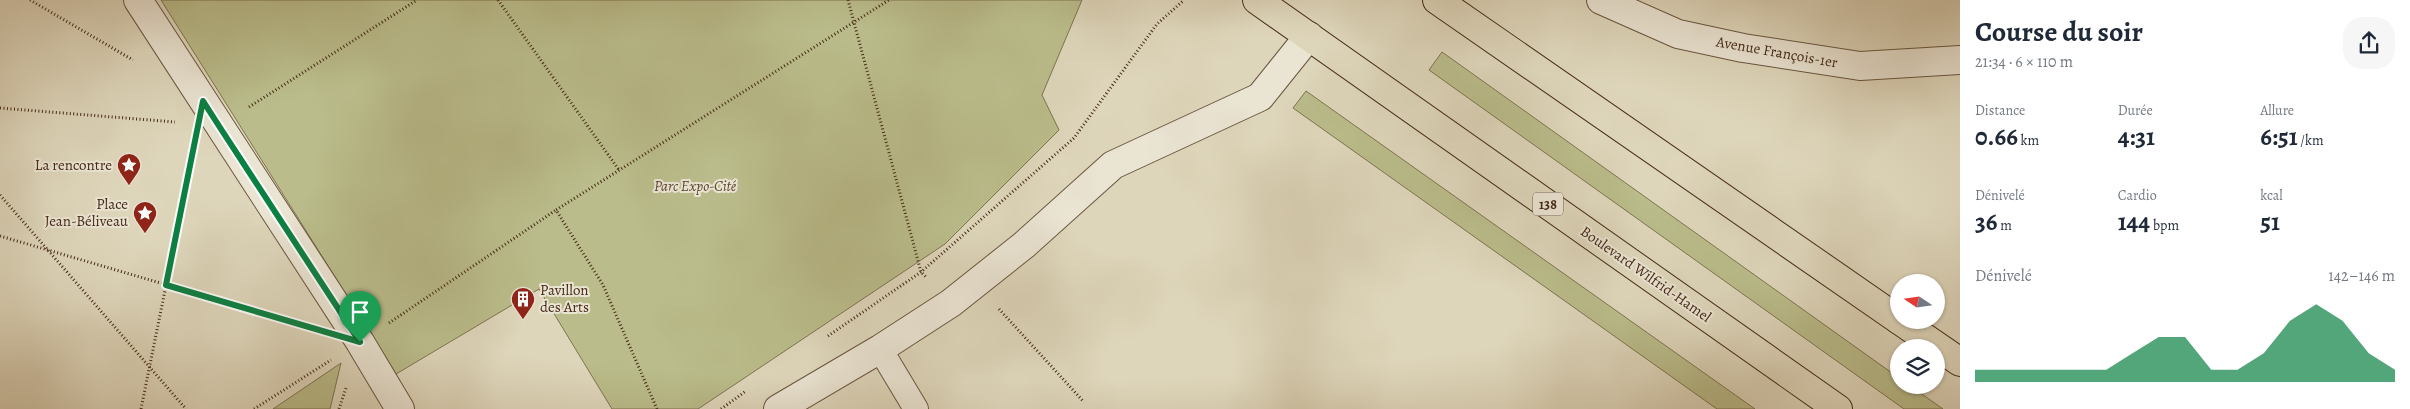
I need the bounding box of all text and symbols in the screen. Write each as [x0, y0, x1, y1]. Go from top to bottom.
text: Course du soir [1975, 13, 2143, 51]
button: share [2343, 17, 2395, 69]
street label: Avenue François-1er [1714, 31, 1840, 73]
text: 21:34 · 6 × 110 m [1975, 51, 2073, 73]
text: Distance [1975, 101, 2025, 120]
text: Durée [2118, 101, 2153, 120]
text: Allure [2260, 101, 2294, 120]
text: 0.66 [1975, 120, 2018, 154]
text: 4:31 [2118, 120, 2155, 154]
text: 6:51 [2260, 120, 2298, 154]
text: km [2018, 131, 2039, 150]
text: /km [2298, 131, 2324, 150]
place icon: La rencontre [116, 152, 142, 186]
place label: La rencontre [35, 155, 112, 175]
park label: Parc Expo-Cité [654, 176, 737, 196]
text: Dénivelé [1975, 186, 2025, 205]
text: Cardio [2118, 186, 2157, 205]
text: kcal [2260, 186, 2283, 205]
road number: 138 [1533, 192, 1563, 215]
place label: Place Jean-Béliveau [45, 194, 129, 231]
place icon: Place Jean-Béliveau [132, 200, 158, 234]
text: 36 [1975, 205, 1997, 239]
text: 144 [2118, 205, 2150, 239]
text: 51 [2260, 205, 2280, 239]
text: m [1997, 216, 2012, 235]
text: bpm [2150, 216, 2179, 235]
street label: Boulevard Wilfrid-Hamel [1577, 221, 1716, 327]
text: Dénivelé [1975, 265, 2032, 287]
text: 142–146 m [2328, 265, 2395, 287]
north arrow [1890, 274, 1945, 329]
map controls [1890, 274, 1945, 394]
place label: Pavillon des Arts [540, 280, 589, 317]
building icon: Pavillon des Arts [510, 286, 536, 320]
pin [339, 291, 381, 342]
icon: arrive [346, 298, 374, 326]
button: layers [1890, 339, 1945, 394]

